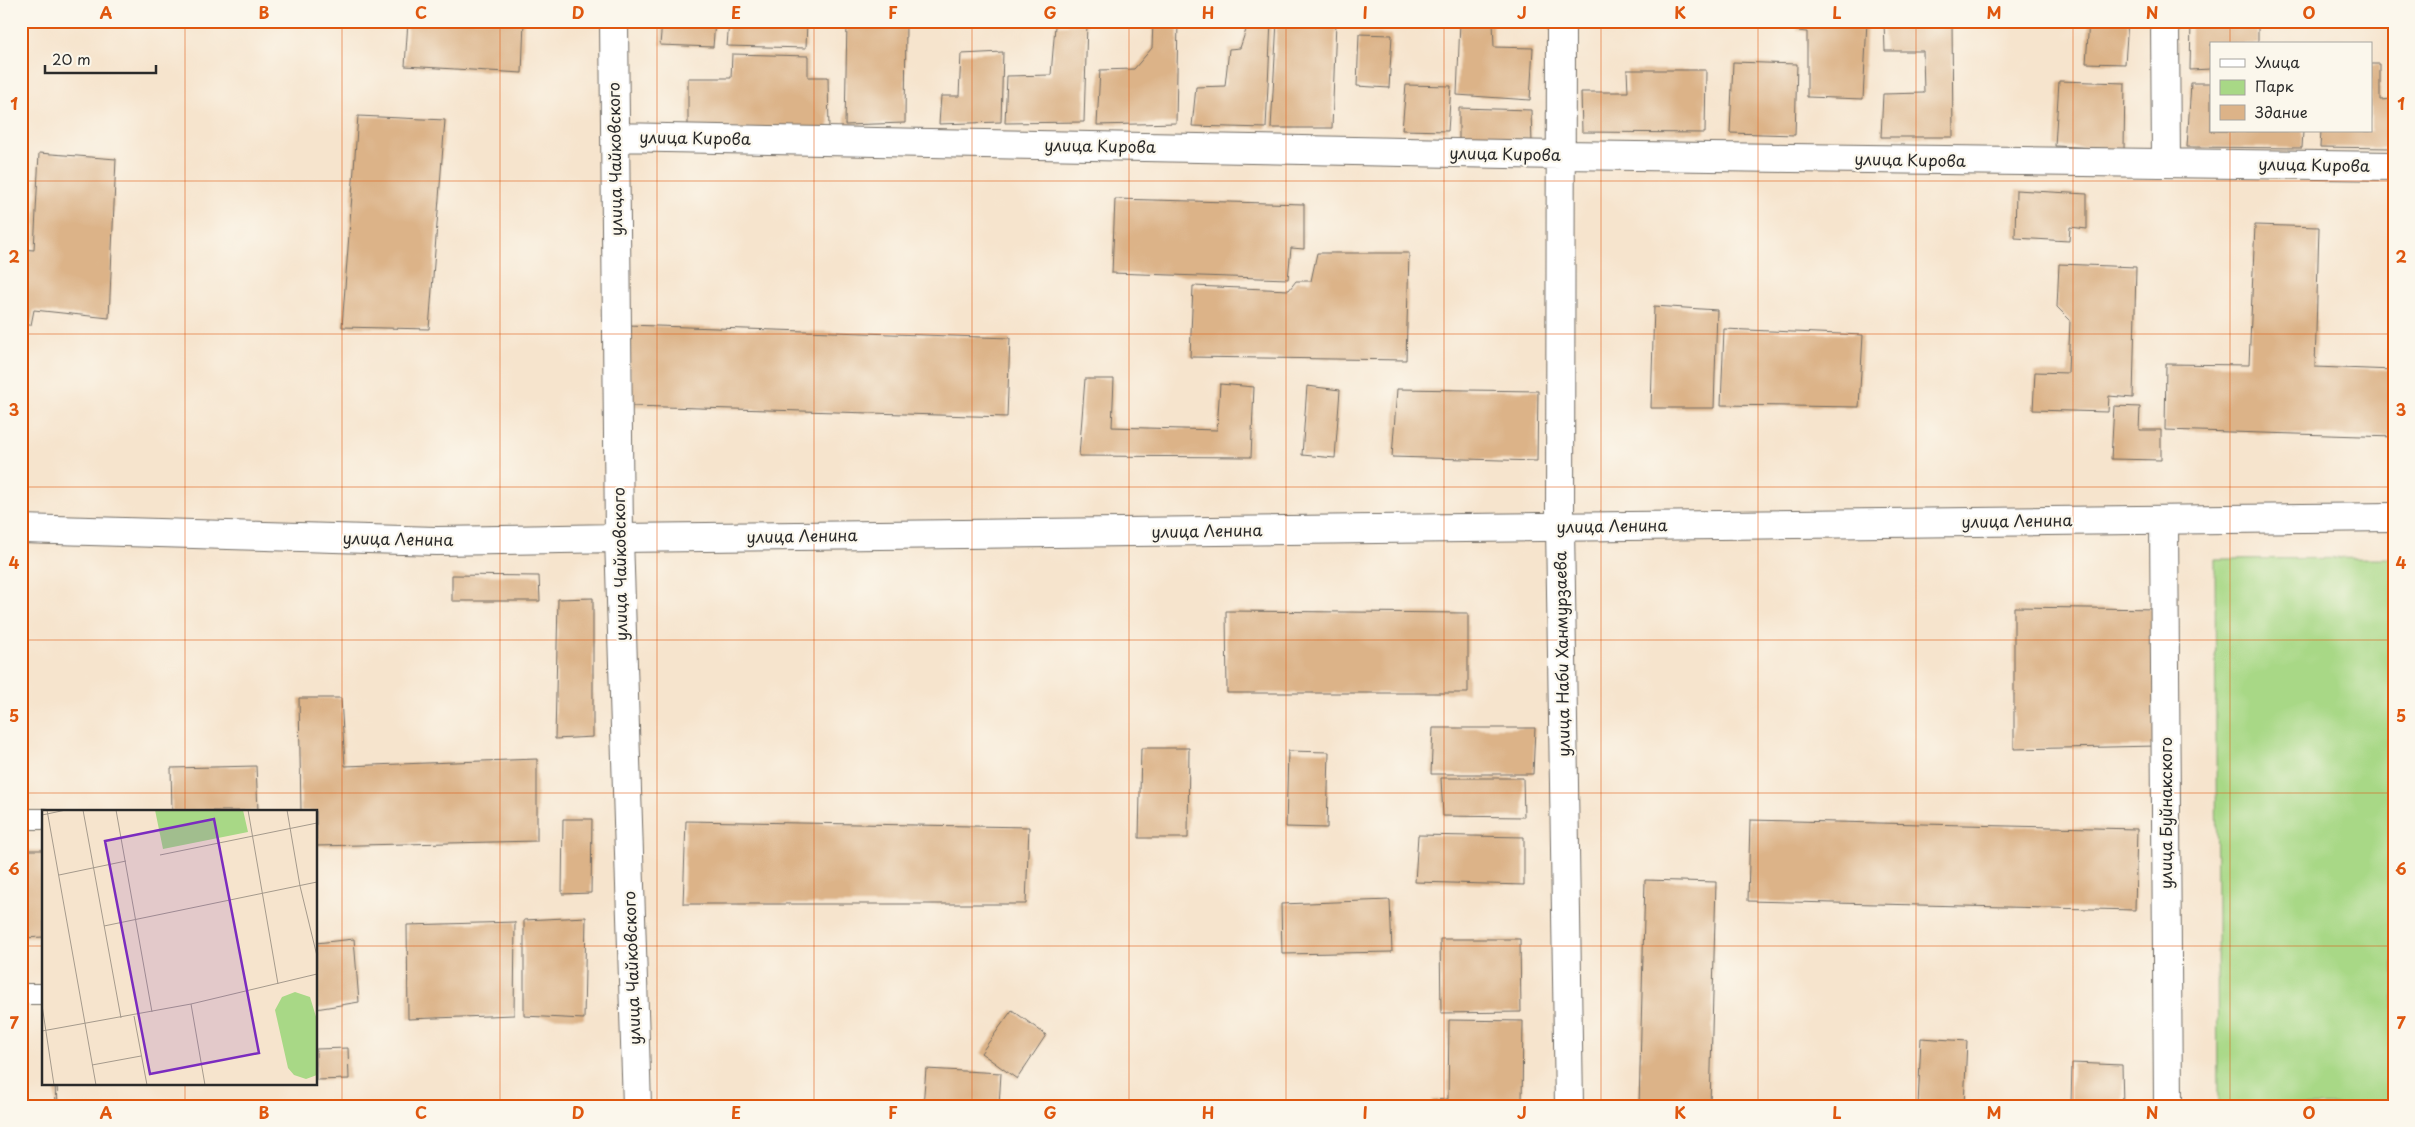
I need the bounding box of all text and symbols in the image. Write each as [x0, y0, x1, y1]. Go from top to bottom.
text: A [100, 0, 113, 24]
text: B [259, 0, 270, 24]
text: C [415, 0, 427, 24]
text: D [572, 0, 584, 24]
text: E [731, 0, 741, 24]
text: F [888, 0, 898, 24]
text: G [1043, 0, 1057, 24]
text: H [1202, 0, 1214, 24]
text: I [1362, 0, 1368, 24]
text: J [1517, 0, 1527, 24]
text: K [1674, 0, 1686, 24]
text: L [1832, 0, 1842, 24]
text: M [1986, 0, 2002, 24]
text: N [2146, 0, 2158, 24]
text: O [2303, 0, 2316, 24]
scale bar [45, 42, 156, 74]
legend [2210, 42, 2372, 132]
text: 20 m [52, 47, 91, 70]
text: Улица [2255, 50, 2300, 73]
text: Парк [2255, 74, 2294, 97]
street label: улица Чайковского [601, 82, 627, 236]
text: 1 [10, 91, 18, 115]
text: 1 [2397, 91, 2405, 115]
text: Здание [2255, 100, 2308, 123]
street label: улица Кирова [639, 124, 751, 150]
street label: улица Кирова [1044, 132, 1156, 158]
street label: улица Кирова [1449, 140, 1561, 166]
street label: улица Кирова [1854, 146, 1966, 172]
street label: улица Кирова [2258, 151, 2370, 177]
text: 2 [8, 244, 20, 268]
text: 2 [2395, 244, 2407, 268]
text: 3 [9, 397, 19, 421]
text: 3 [2396, 397, 2406, 421]
street label: улица Чайковского [606, 487, 632, 641]
street label: улица Ленина [1961, 507, 2073, 533]
street label: улица Ленина [1556, 512, 1668, 538]
street label: улица Ленина [1151, 517, 1263, 543]
street label: улица Ленина [746, 522, 858, 548]
street label: улица Ленина [342, 525, 454, 551]
text: 4 [9, 550, 20, 574]
text: 4 [2396, 550, 2407, 574]
street label: улица Наби Ханмурзаева [1547, 551, 1575, 757]
text: 5 [9, 703, 19, 727]
text: 5 [2396, 703, 2406, 727]
street label: улица Буйнакского [2153, 737, 2177, 889]
inset map [42, 810, 318, 1084]
text: 6 [8, 856, 20, 880]
text: 6 [2395, 856, 2407, 880]
street label: улица Чайковского [616, 891, 646, 1045]
text: 7 [9, 1010, 19, 1034]
text: 7 [2396, 1010, 2406, 1034]
text: A [100, 1100, 113, 1124]
text: B [259, 1100, 270, 1124]
text: C [415, 1100, 427, 1124]
text: D [572, 1100, 584, 1124]
text: E [731, 1100, 741, 1124]
text: F [888, 1100, 898, 1124]
text: G [1043, 1100, 1057, 1124]
text: H [1202, 1100, 1214, 1124]
text: I [1362, 1100, 1368, 1124]
text: J [1517, 1100, 1527, 1124]
text: K [1674, 1100, 1686, 1124]
text: L [1832, 1100, 1842, 1124]
text: M [1986, 1100, 2002, 1124]
text: N [2146, 1100, 2158, 1124]
text: O [2303, 1100, 2316, 1124]

